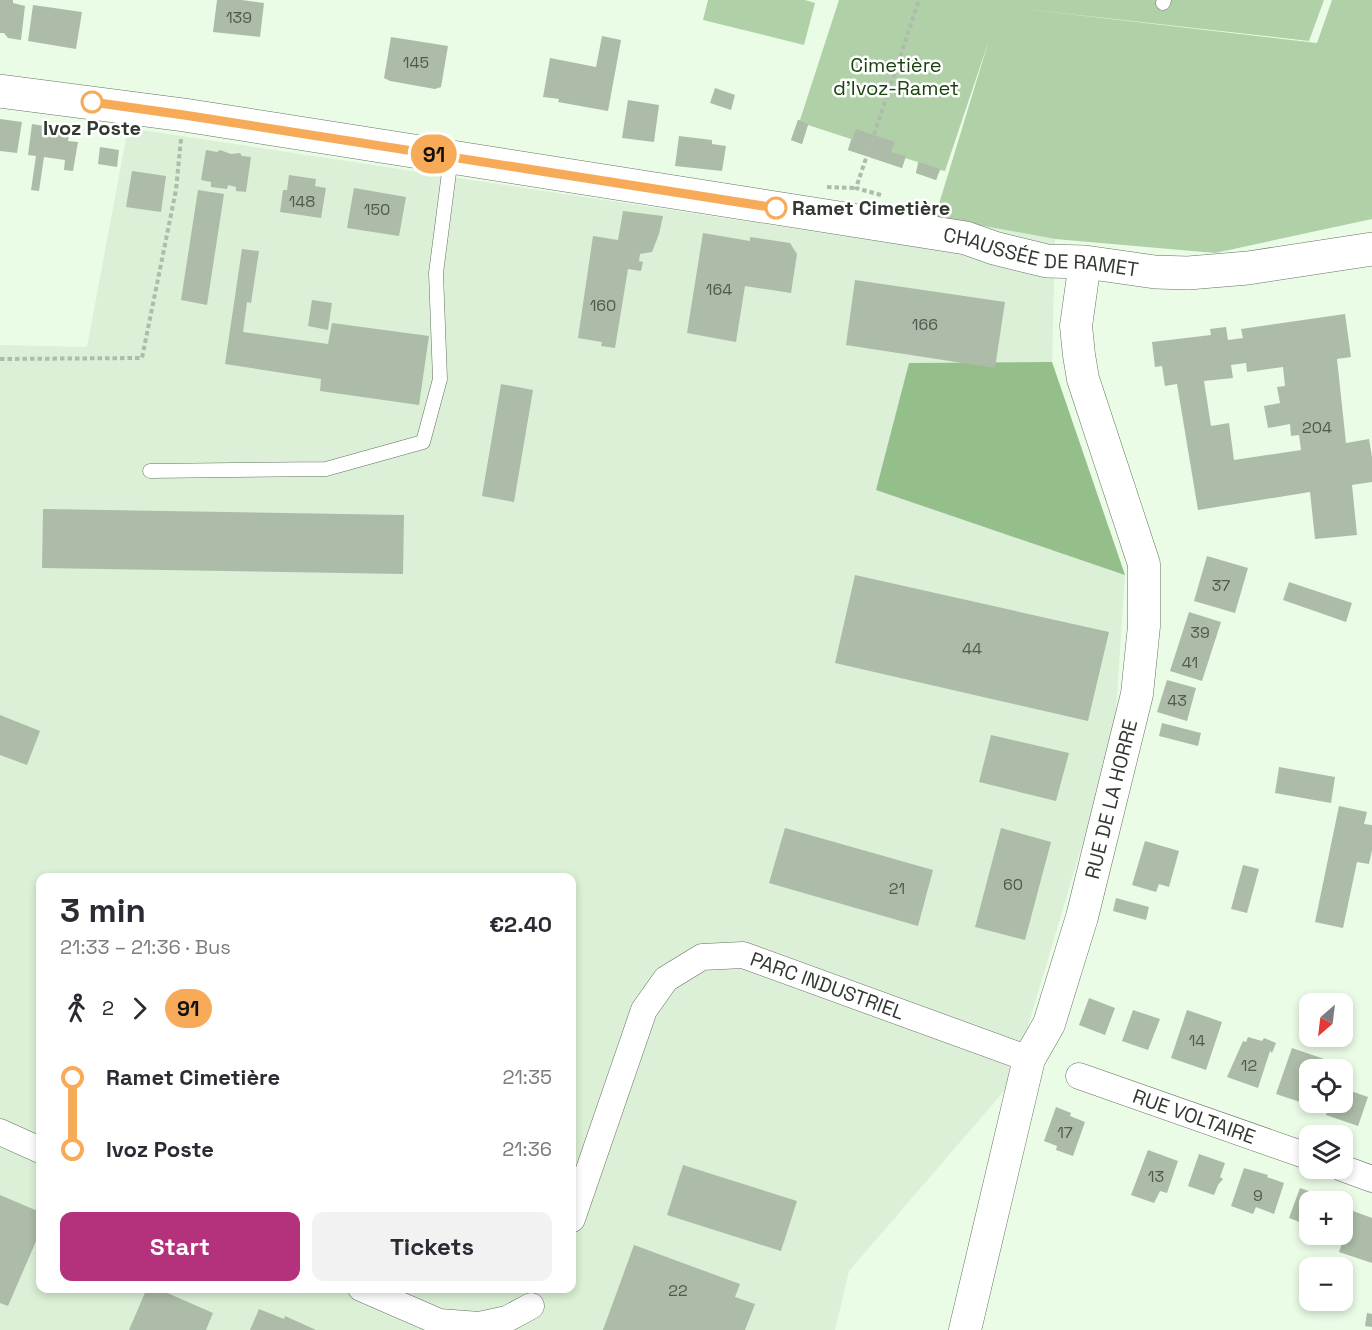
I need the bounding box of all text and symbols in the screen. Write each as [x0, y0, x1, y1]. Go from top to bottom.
house number: 139 [226, 7, 252, 28]
house number: 145 [403, 52, 429, 73]
park label: Cimetière d'Ivoz-Ramet [833, 52, 959, 101]
marker: Ivoz Poste [81, 91, 103, 113]
place label: Ivoz Poste [43, 115, 141, 141]
line badge: 91 [407, 134, 461, 174]
text: 91 [423, 141, 445, 168]
house number: 148 [289, 191, 315, 212]
place label: Ramet Cimetière [792, 195, 950, 221]
marker: Ramet Cimetière [765, 197, 787, 219]
house number: 150 [364, 199, 390, 220]
street label: CHAUSSÉE DE RAMET [942, 222, 1141, 283]
house number: 164 [706, 279, 732, 300]
house number: 160 [590, 295, 616, 316]
house number: 166 [912, 314, 938, 335]
house number: 204 [1302, 417, 1332, 438]
house number: 37 [1212, 575, 1230, 596]
house number: 39 [1190, 622, 1210, 643]
house number: 44 [962, 638, 982, 659]
house number: 41 [1182, 652, 1198, 673]
house number: 43 [1167, 690, 1187, 711]
street label: RUE DE LA HORRE [1079, 717, 1143, 882]
house number: 60 [1003, 874, 1023, 895]
house number: 21 [889, 878, 905, 899]
text: 3 min [60, 890, 146, 932]
text: €2.40 [489, 910, 552, 938]
text: 21:33 – 21:36 · Bus [60, 934, 231, 960]
street label: PARC INDUSTRIEL [747, 946, 908, 1026]
icon: walk [60, 992, 93, 1025]
icon: forward [123, 992, 156, 1025]
north arrow [1299, 993, 1353, 1047]
map controls [1299, 993, 1353, 1311]
text: 2 [102, 995, 114, 1021]
text: 91 [177, 995, 200, 1022]
house number: 14 [1189, 1030, 1205, 1051]
house number: 12 [1241, 1055, 1257, 1076]
button: locate [1299, 1059, 1353, 1113]
text: Ramet Cimetière [106, 1063, 280, 1091]
text: 21:35 [502, 1064, 552, 1090]
street label: RUE VOLTAIRE [1129, 1083, 1259, 1150]
house number: 17 [1057, 1122, 1073, 1143]
button: layers [1299, 1125, 1353, 1179]
text: Ivoz Poste [106, 1135, 214, 1163]
text: 21:36 [502, 1136, 552, 1162]
house number: 13 [1148, 1166, 1164, 1187]
house number: 9 [1253, 1185, 1263, 1206]
button: + [1299, 1191, 1353, 1245]
button: Start [60, 1212, 300, 1281]
button: Tickets [312, 1212, 552, 1281]
button: − [1299, 1257, 1353, 1311]
house number: 22 [668, 1280, 688, 1301]

